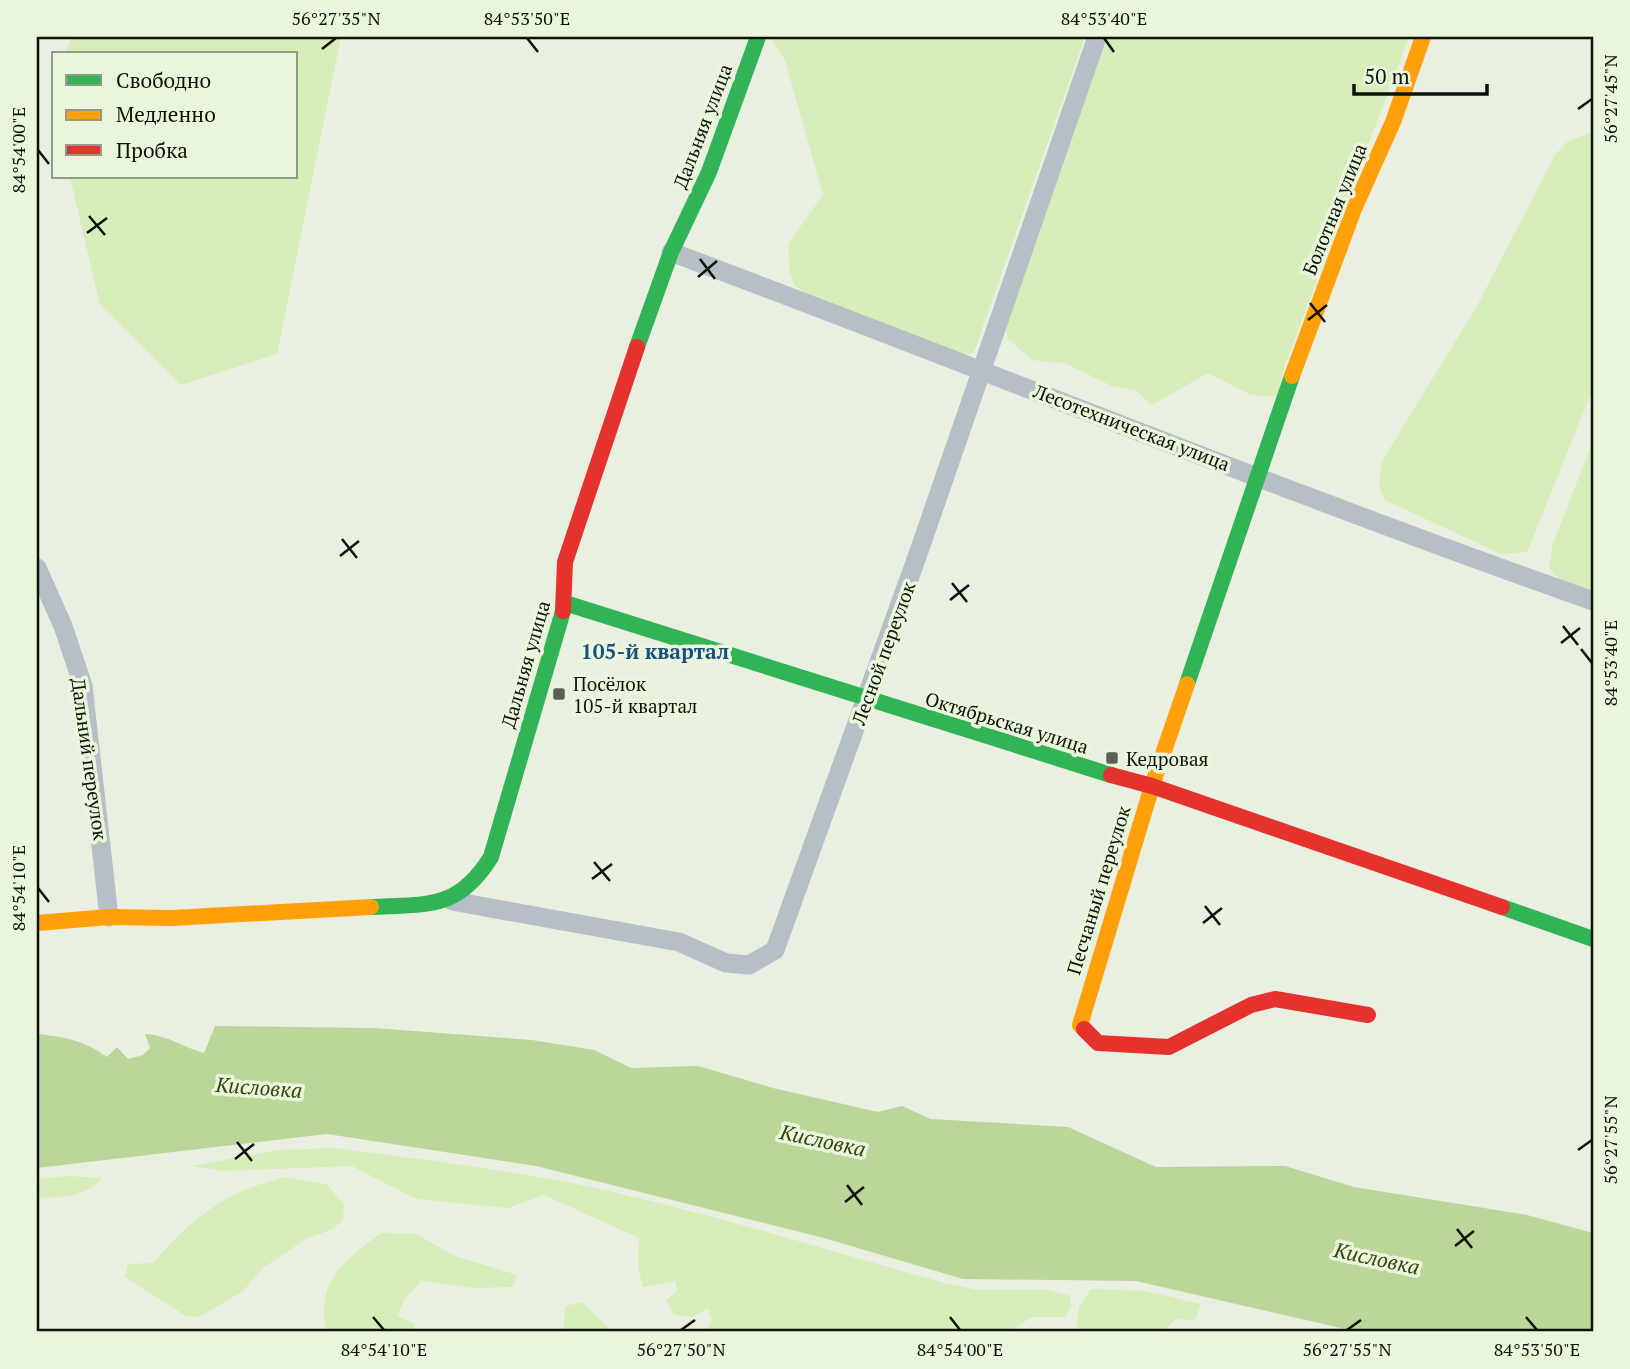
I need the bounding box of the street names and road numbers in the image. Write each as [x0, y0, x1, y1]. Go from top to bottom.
street label: Дальняя улица [667, 60, 737, 192]
street label: Болотная улица [1296, 139, 1372, 278]
street label: Лесотехническая улица [1029, 378, 1234, 476]
street label: Лесной переулок [845, 577, 921, 729]
street label: Дальняя улица [495, 597, 555, 731]
street label: Дальний переулок [66, 676, 114, 842]
street label: Октябрьская улица [922, 685, 1092, 759]
street label: Песчаный переулок [1060, 802, 1136, 978]

